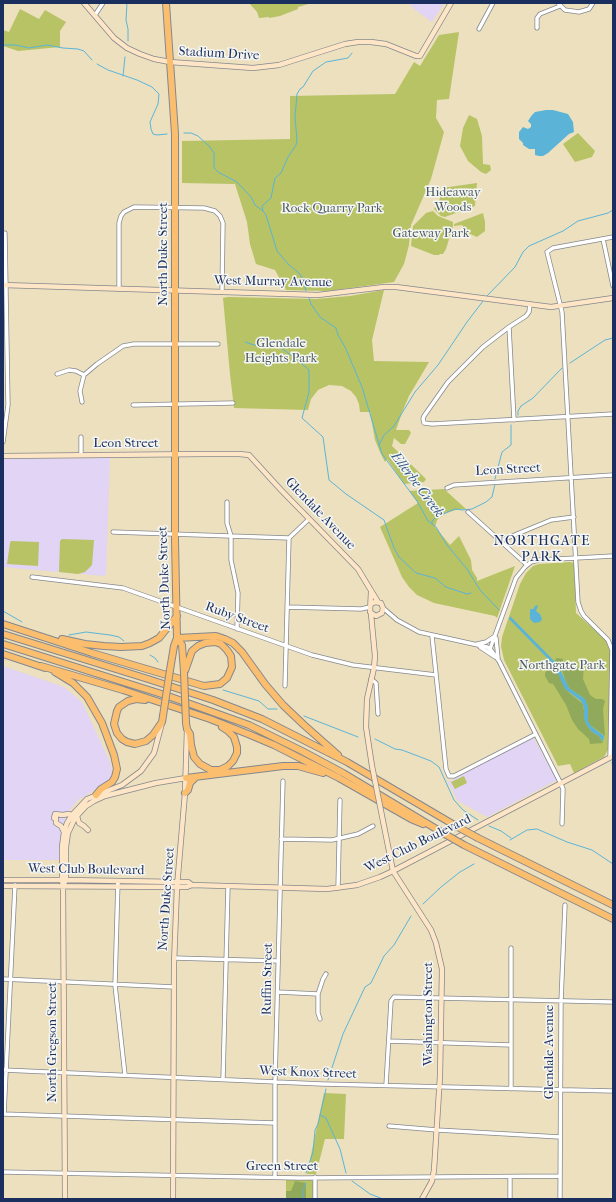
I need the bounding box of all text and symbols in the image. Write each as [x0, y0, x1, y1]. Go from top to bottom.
street label: Stadium Drive [178, 44, 260, 64]
park label: Hideaway Woods [425, 185, 481, 216]
park label: Rock Quarry Park [281, 201, 383, 217]
street label: North Duke Street [156, 202, 172, 306]
park label: Gateway Park [392, 226, 470, 242]
street label: West Murray Avenue [214, 273, 332, 291]
park label: Glendale Heights Park [245, 336, 317, 367]
street label: Leon Street [93, 436, 159, 452]
water label: Ellerbe Creek [387, 449, 447, 521]
street label: Leon Street [475, 460, 541, 480]
street label: Glendale Avenue [282, 475, 358, 553]
street label: North Duke Street [155, 526, 175, 630]
district label: NORTHGATE PARK [493, 534, 591, 566]
street label: Ruby Street [203, 599, 271, 637]
park label: Northgate Park [519, 658, 605, 674]
street label: West Club Boulevard [362, 811, 474, 877]
street label: North Duke Street [156, 847, 178, 951]
street label: West Club Boulevard [28, 861, 144, 879]
street label: Ruffin Street [260, 943, 276, 1015]
street label: Washington Street [421, 962, 437, 1066]
street label: North Gregson Street [45, 982, 61, 1102]
street label: Glendale Avenue [542, 1005, 558, 1099]
street label: West Knox Street [259, 1064, 357, 1082]
street label: Green Street [246, 1159, 318, 1175]

